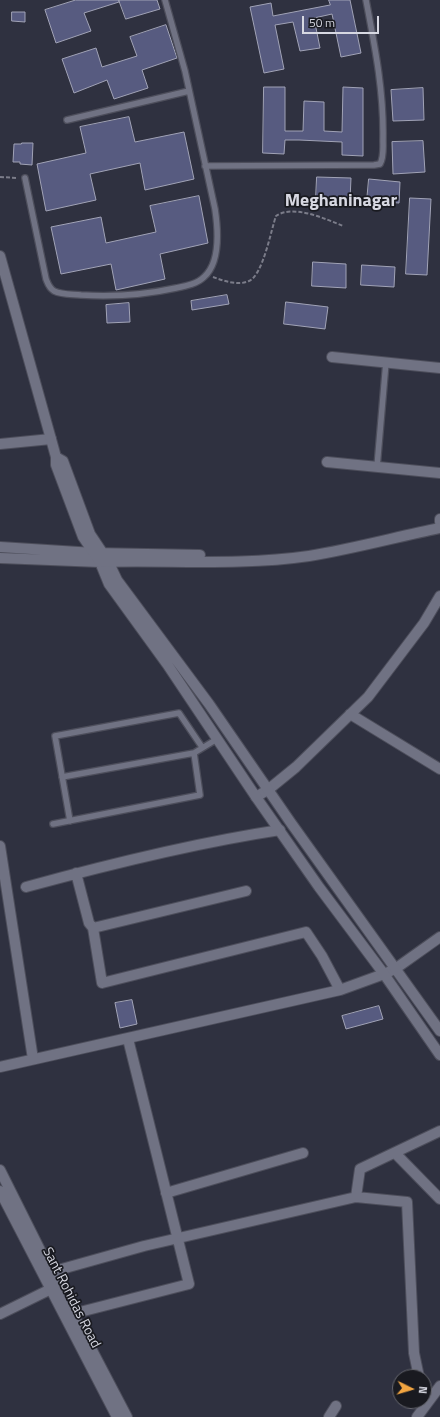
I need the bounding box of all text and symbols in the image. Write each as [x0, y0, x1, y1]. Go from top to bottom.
scale bar [304, 8, 381, 34]
text: 50 m [309, 13, 335, 32]
district label: Meghaninagar [285, 191, 397, 213]
street label: Sant Rohidas Road [38, 1245, 104, 1351]
north arrow [392, 1369, 432, 1409]
text: N [415, 1385, 431, 1394]

